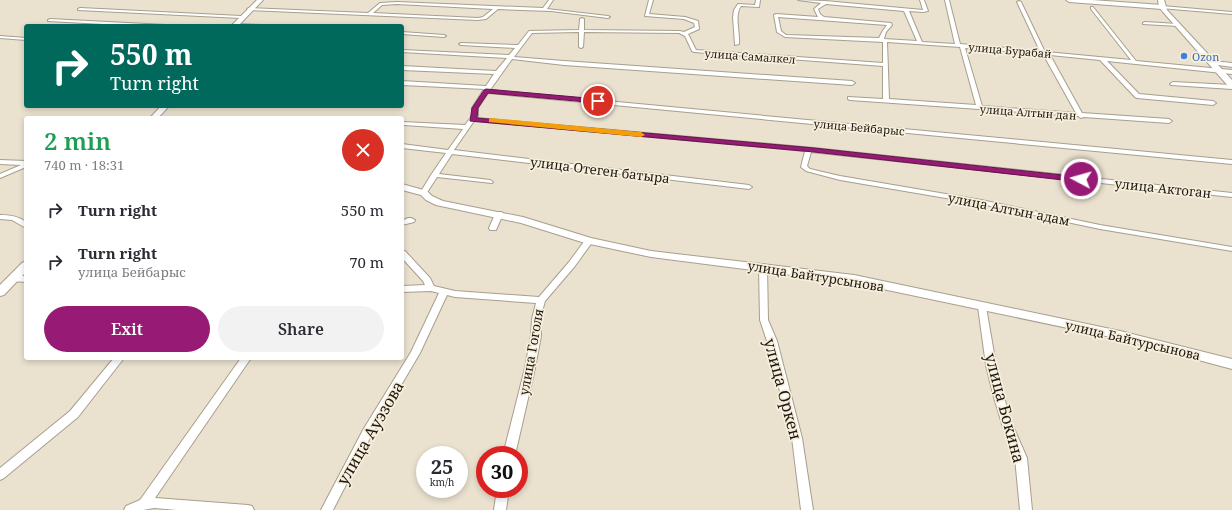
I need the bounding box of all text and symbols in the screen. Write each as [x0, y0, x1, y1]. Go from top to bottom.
text: 550 m [110, 35, 192, 73]
street label: улица Бурабай [968, 39, 1052, 61]
icon: right [44, 40, 96, 92]
street label: улица Самалкел [704, 45, 796, 67]
place label: Ozon [1192, 49, 1219, 64]
marker: Ozon [1179, 51, 1189, 61]
text: Turn right [110, 71, 199, 95]
pin [581, 84, 615, 118]
icon: arrive [587, 90, 609, 112]
street label: улица Алтын дан [979, 101, 1077, 123]
street label: улица Бейбарыс [813, 116, 906, 138]
text: 2 min [44, 124, 111, 157]
button: close [342, 129, 384, 171]
street label: улица Отеген батыра [529, 153, 671, 187]
text: 740 m · 18:31 [44, 156, 124, 174]
position arrow [1060, 158, 1102, 200]
street label: улица Актоган [1114, 174, 1213, 202]
street label: улица Алтын адам [946, 188, 1072, 230]
icon: right [44, 199, 66, 221]
text: Turn right [78, 200, 157, 220]
text: 550 m [341, 200, 384, 220]
text: Turn right [78, 243, 157, 263]
icon: right [44, 251, 66, 273]
text: 70 m [349, 252, 384, 272]
street label: улица Байтурсынова [746, 256, 886, 296]
text: улица Бейбарыс [78, 263, 186, 281]
button: Exit [44, 306, 210, 352]
button: Share [218, 306, 384, 352]
street label: улица Гоголя [515, 307, 547, 397]
street label: улица Байтурсынова [1064, 316, 1202, 364]
street label: улица Оркен [759, 336, 807, 443]
street label: улица Бокина [980, 351, 1030, 465]
street label: улица Ауэзова [331, 377, 409, 489]
speed limit sign: 30 [476, 446, 528, 498]
text: 25 [431, 453, 453, 480]
text: km/h [430, 475, 454, 489]

